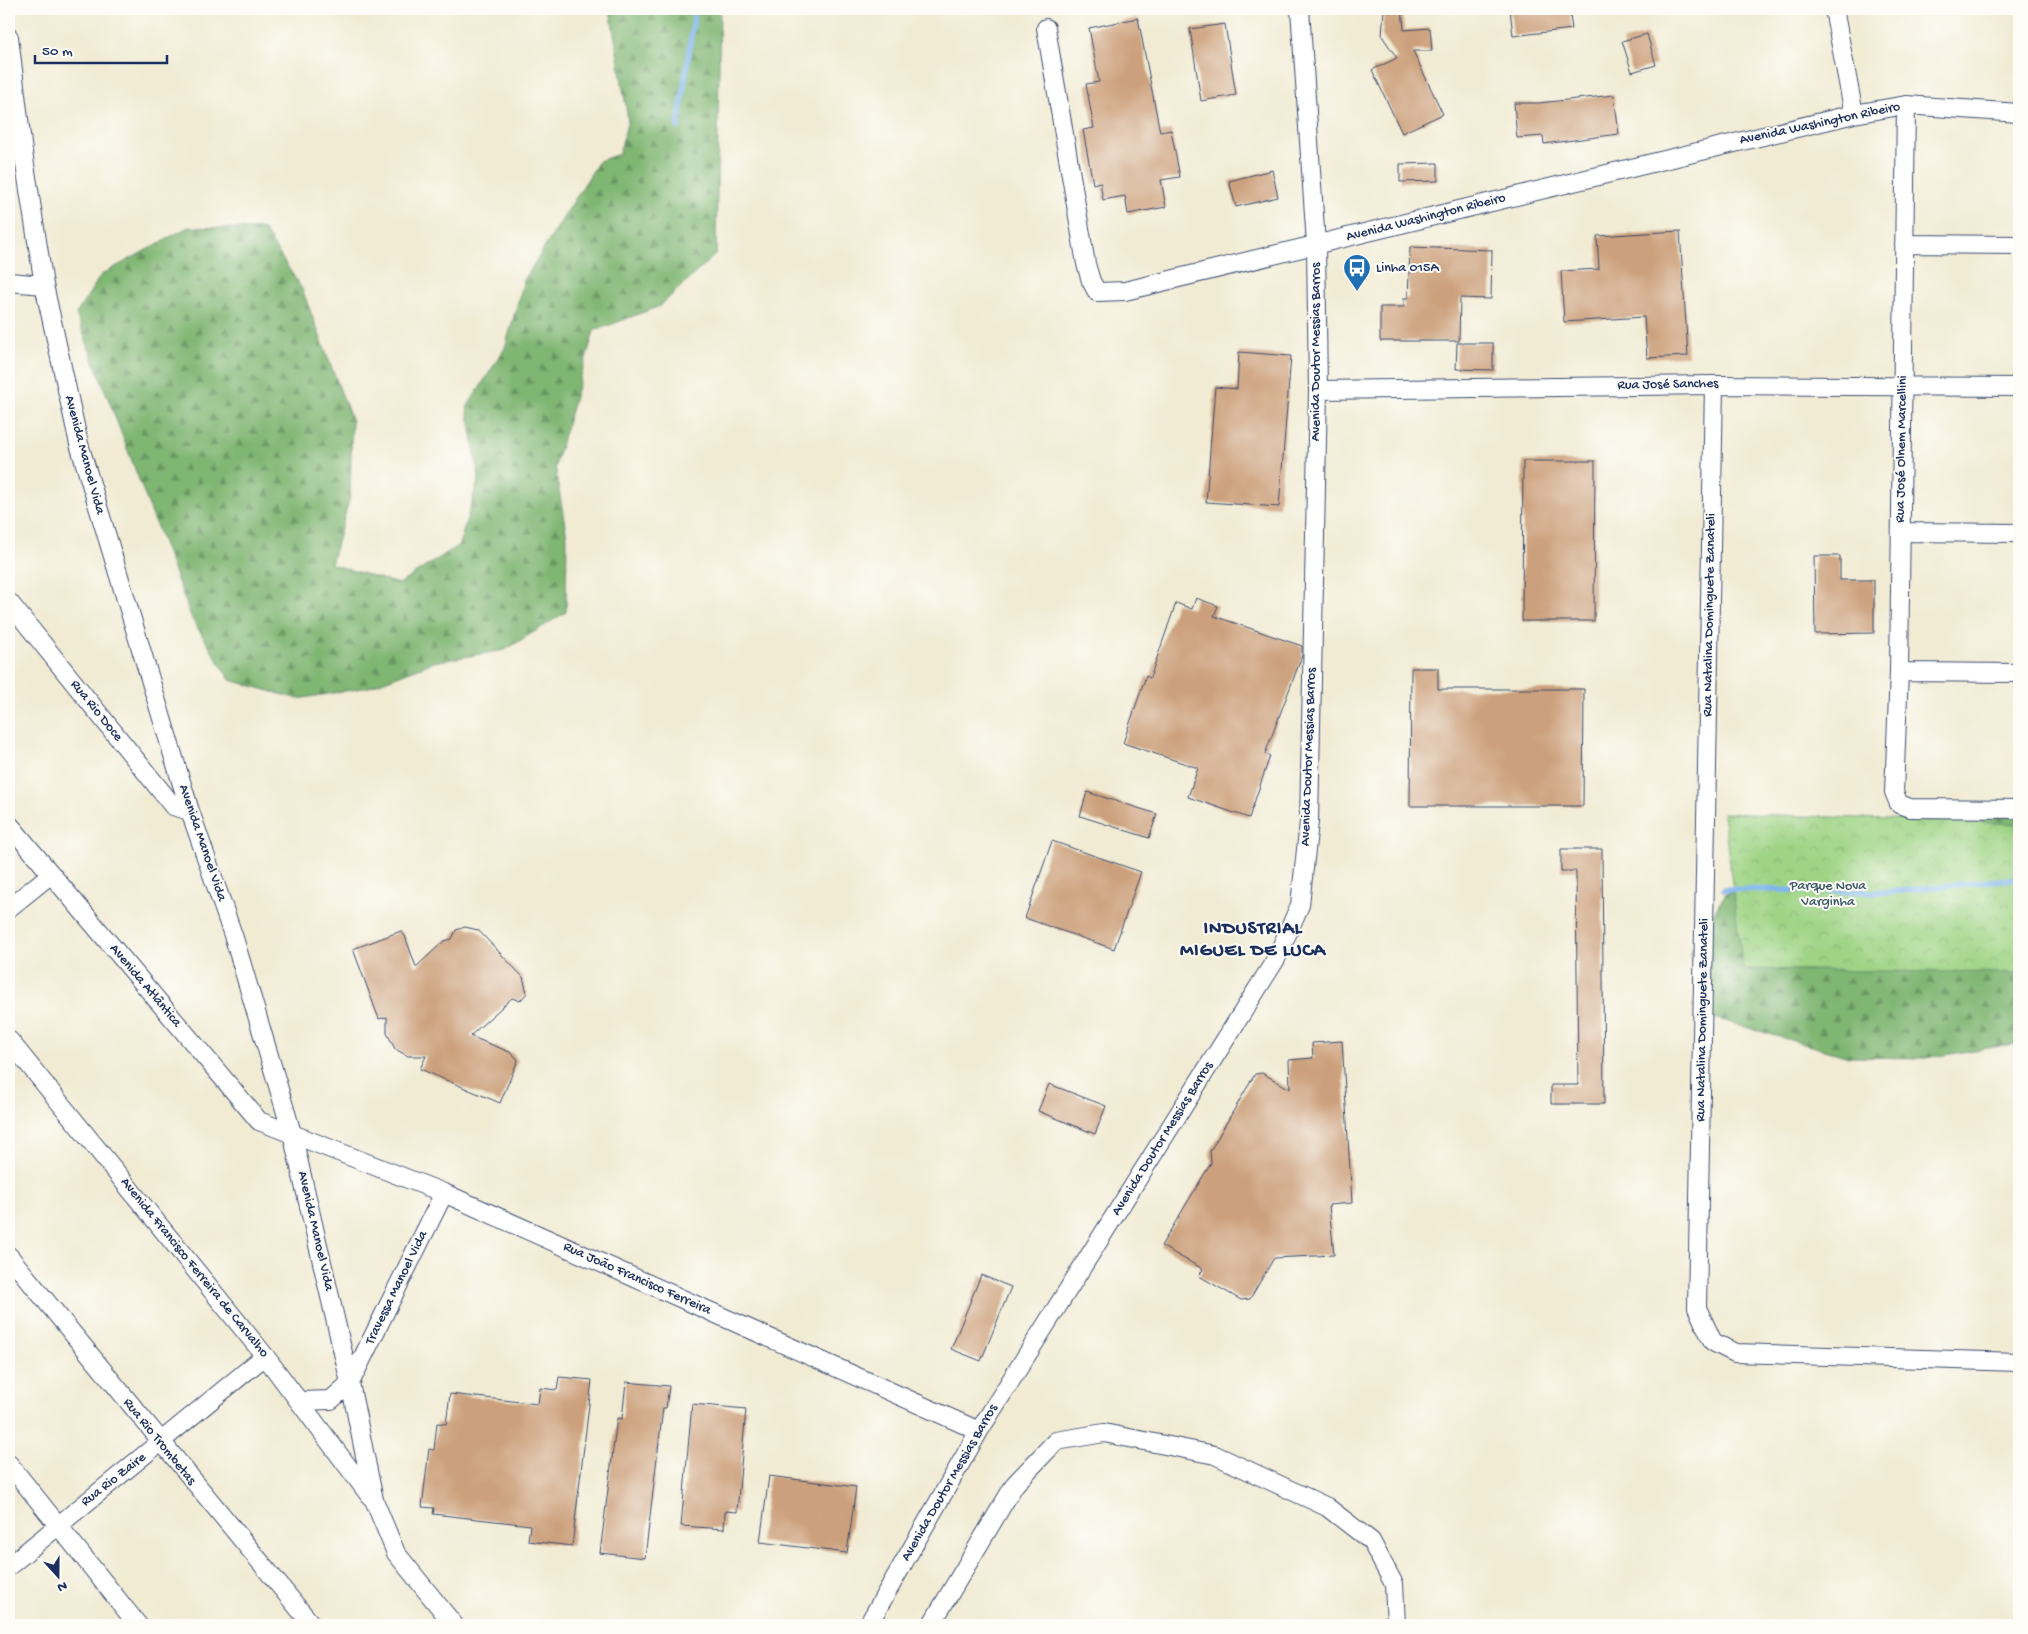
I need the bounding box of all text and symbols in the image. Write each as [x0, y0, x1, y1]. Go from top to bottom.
scale bar [35, 32, 168, 64]
text: 50 m [42, 43, 73, 61]
street label: Avenida Washington Ribeiro [1738, 99, 1902, 149]
street label: Avenida Washington Ribeiro [1344, 190, 1508, 246]
bus stop icon: Linha 015A [1342, 253, 1372, 292]
place label: Linha 015A [1376, 260, 1439, 277]
street label: Avenida Doutor Messias Barros [1308, 262, 1325, 441]
street label: Rua José Olnem Marcellini [1892, 375, 1912, 523]
street label: Rua José Sanches [1617, 376, 1719, 394]
street label: Avenida Manoel Vida [60, 394, 108, 518]
street label: Rua Natalina Dominguete Zanateli [1700, 513, 1720, 717]
street label: Avenida Doutor Messias Barros [1297, 667, 1321, 847]
street label: Rua Rio Doce [66, 677, 126, 746]
street label: Avenida Manoel Vida [174, 782, 230, 905]
park label: Parque Nova Varginha [1789, 878, 1867, 911]
district label: INDUSTRIAL MIGUEL DE LUCA [1180, 918, 1327, 963]
street label: Rua Natalina Dominguete Zanateli [1693, 918, 1713, 1122]
street label: Avenida Atlântica [105, 941, 186, 1032]
street label: Avenida Doutor Messias Barros [1108, 1058, 1218, 1219]
street label: Avenida Manoel Vida [293, 1169, 337, 1294]
street label: Avenida Francisco Ferreira de Carvalho [116, 1174, 272, 1362]
street label: Travessa Manoel Vida [362, 1227, 433, 1349]
street label: Rua João Francisco Ferreira [560, 1239, 715, 1320]
street label: Rua Rio Trombetas [119, 1395, 200, 1489]
street label: Avenida Doutor Messias Barros [898, 1401, 1002, 1565]
street label: Rua Rio Zaire [78, 1449, 151, 1511]
north arrow [32, 1552, 82, 1602]
text: N [54, 1576, 69, 1595]

